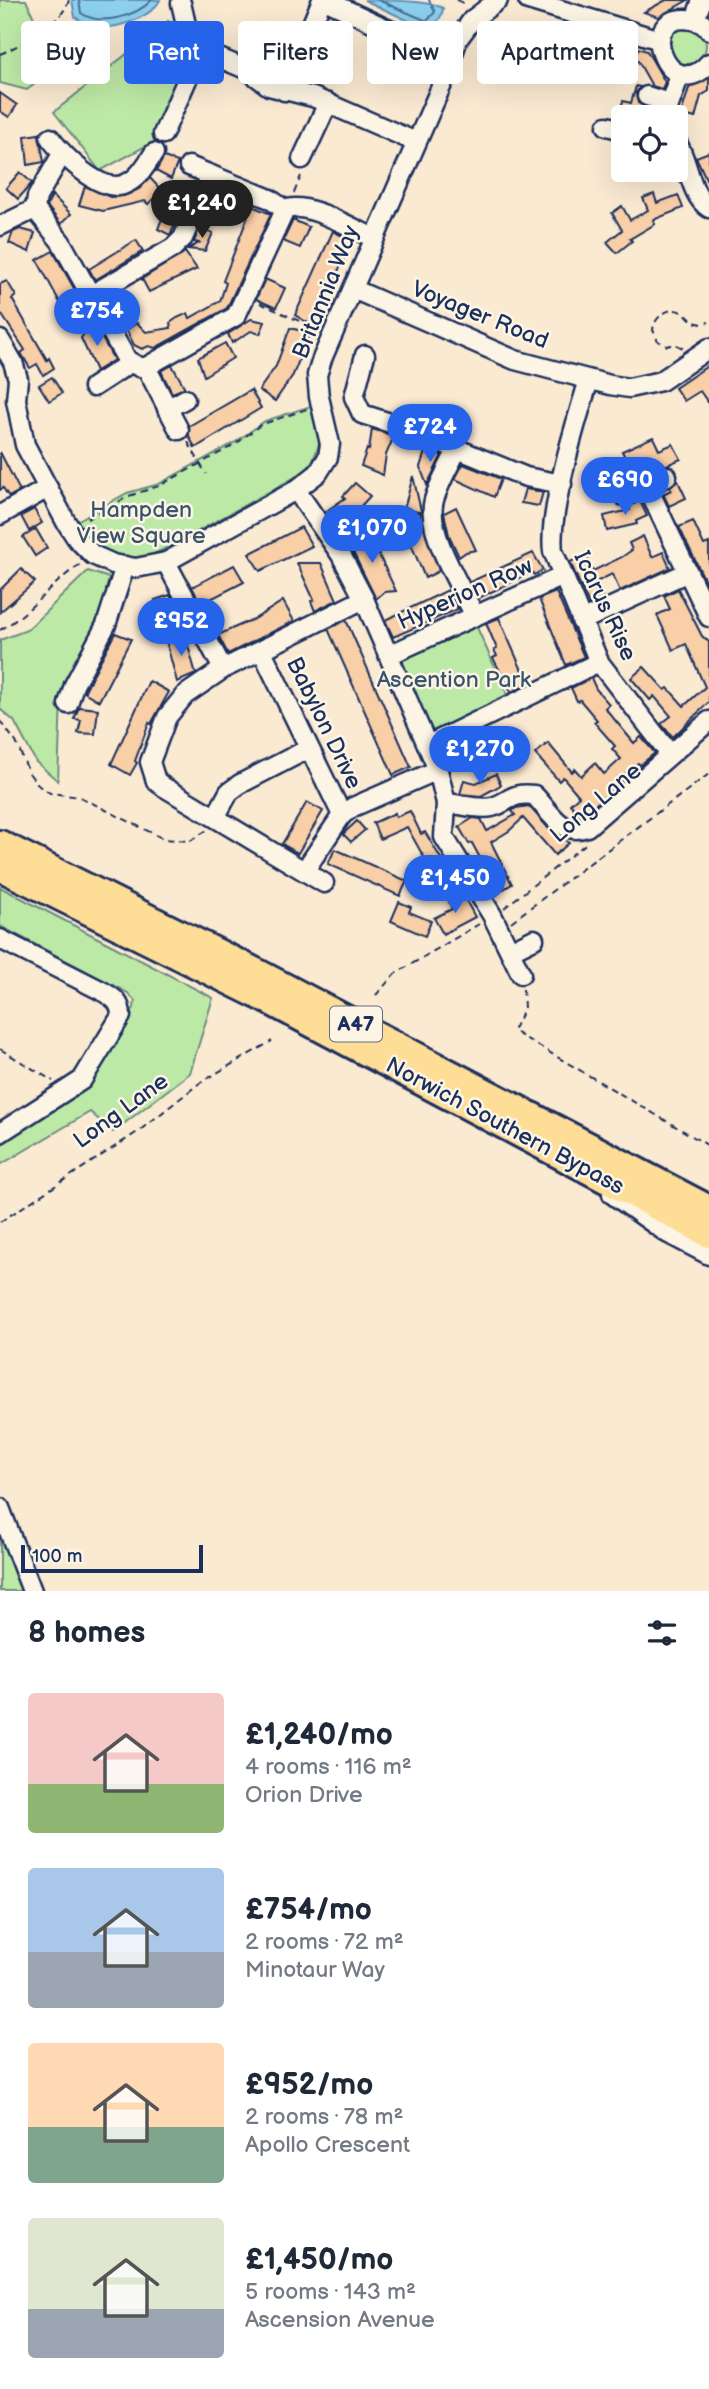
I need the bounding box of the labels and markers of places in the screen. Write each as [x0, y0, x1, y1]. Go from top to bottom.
pin: £1,240 [145, 180, 259, 240]
pin: £754 [56, 288, 138, 348]
pin: £724 [389, 405, 471, 464]
pin: £690 [584, 458, 666, 517]
pin: £1,070 [315, 505, 429, 565]
pin: £952 [140, 598, 222, 658]
pin: £1,270 [423, 726, 537, 786]
pin: £1,450 [398, 856, 512, 915]

